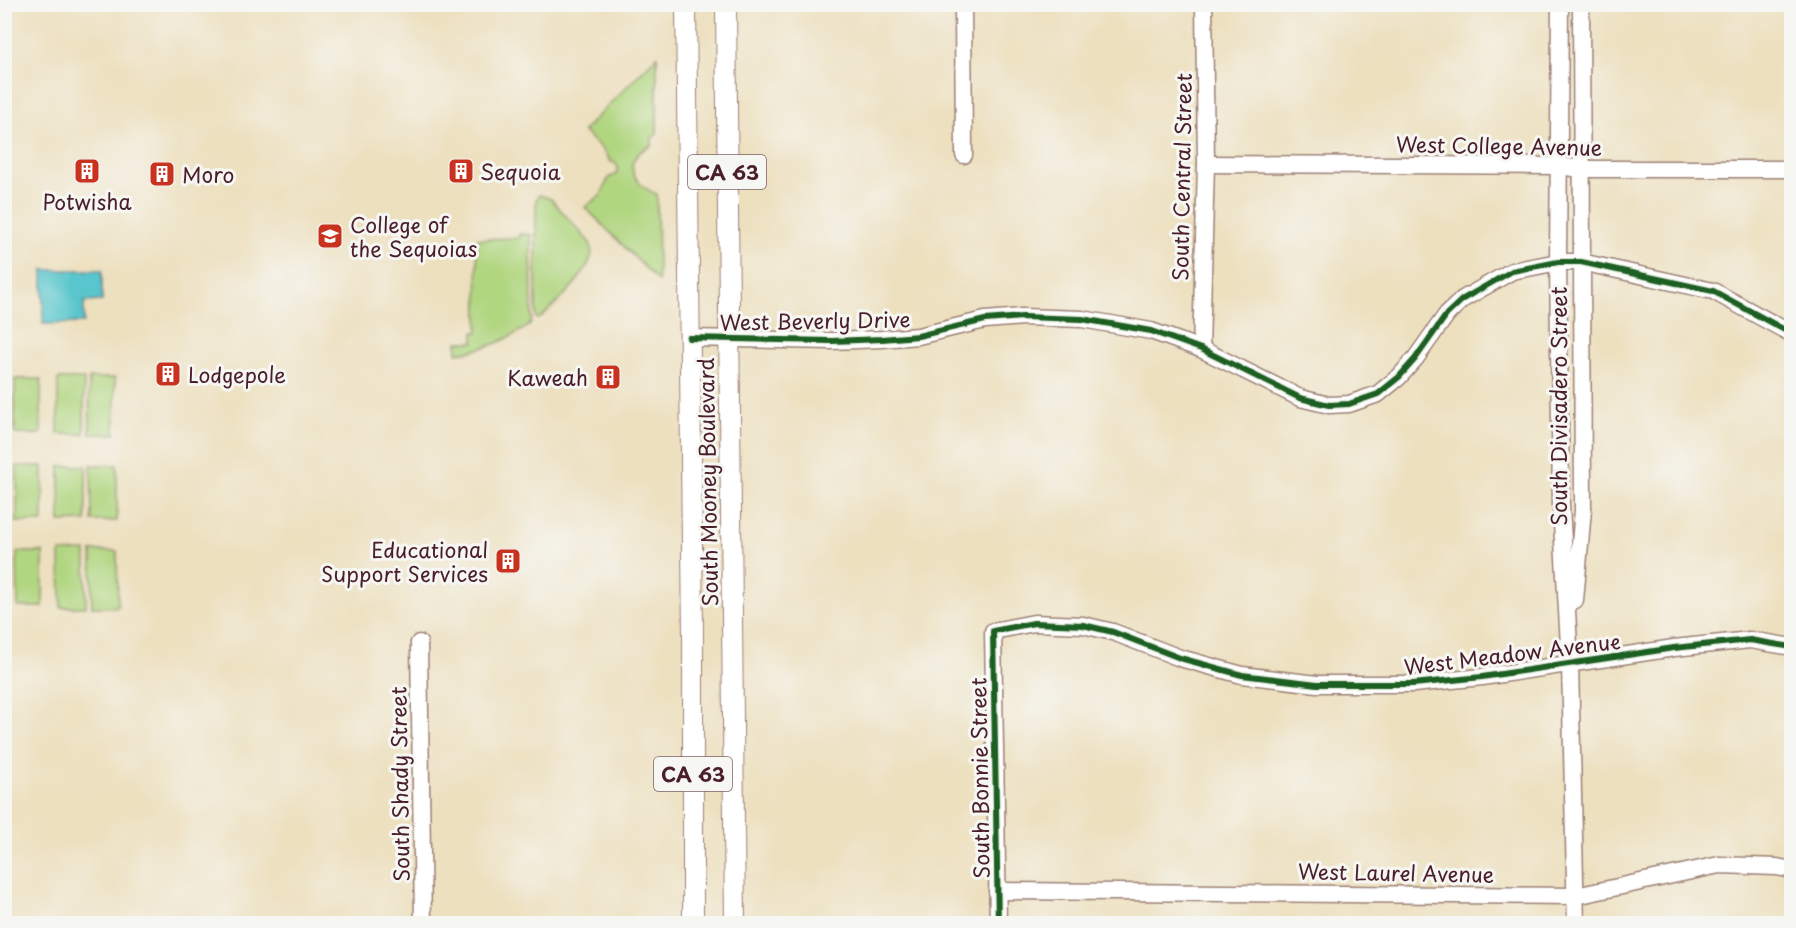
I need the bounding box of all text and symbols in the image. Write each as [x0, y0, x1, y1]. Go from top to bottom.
street label: South Central Street [1163, 73, 1199, 281]
street label: West College Avenue [1396, 127, 1602, 163]
place label: Sequoia [480, 155, 561, 187]
road number: CA 63 [688, 155, 766, 189]
building icon: Potwisha [72, 156, 102, 186]
building icon: Sequoia [446, 156, 476, 186]
place label: Moro [182, 158, 234, 190]
building icon: Moro [147, 159, 177, 189]
place label: Potwisha [43, 185, 131, 217]
place label: College of the Sequoias [350, 208, 477, 264]
school or university icon: College of the Sequoias [315, 221, 345, 251]
street label: South Divisadero Street [1542, 286, 1574, 526]
street label: West Beverly Drive [719, 302, 911, 338]
street label: South Mooney Boulevard [689, 357, 725, 607]
place label: Lodgepole [188, 358, 286, 390]
building icon: Lodgepole [153, 359, 183, 389]
place label: Kaweah [507, 361, 588, 393]
building icon: Kaweah [593, 362, 623, 392]
place label: Educational Support Services [321, 533, 488, 589]
building icon: Educational Support Services [493, 546, 523, 576]
street label: West Meadow Avenue [1402, 624, 1622, 682]
street label: South Bonnie Street [961, 677, 997, 879]
street label: South Shady Street [381, 686, 417, 882]
road number: CA 63 [654, 757, 732, 791]
street label: West Laurel Avenue [1298, 854, 1494, 890]

